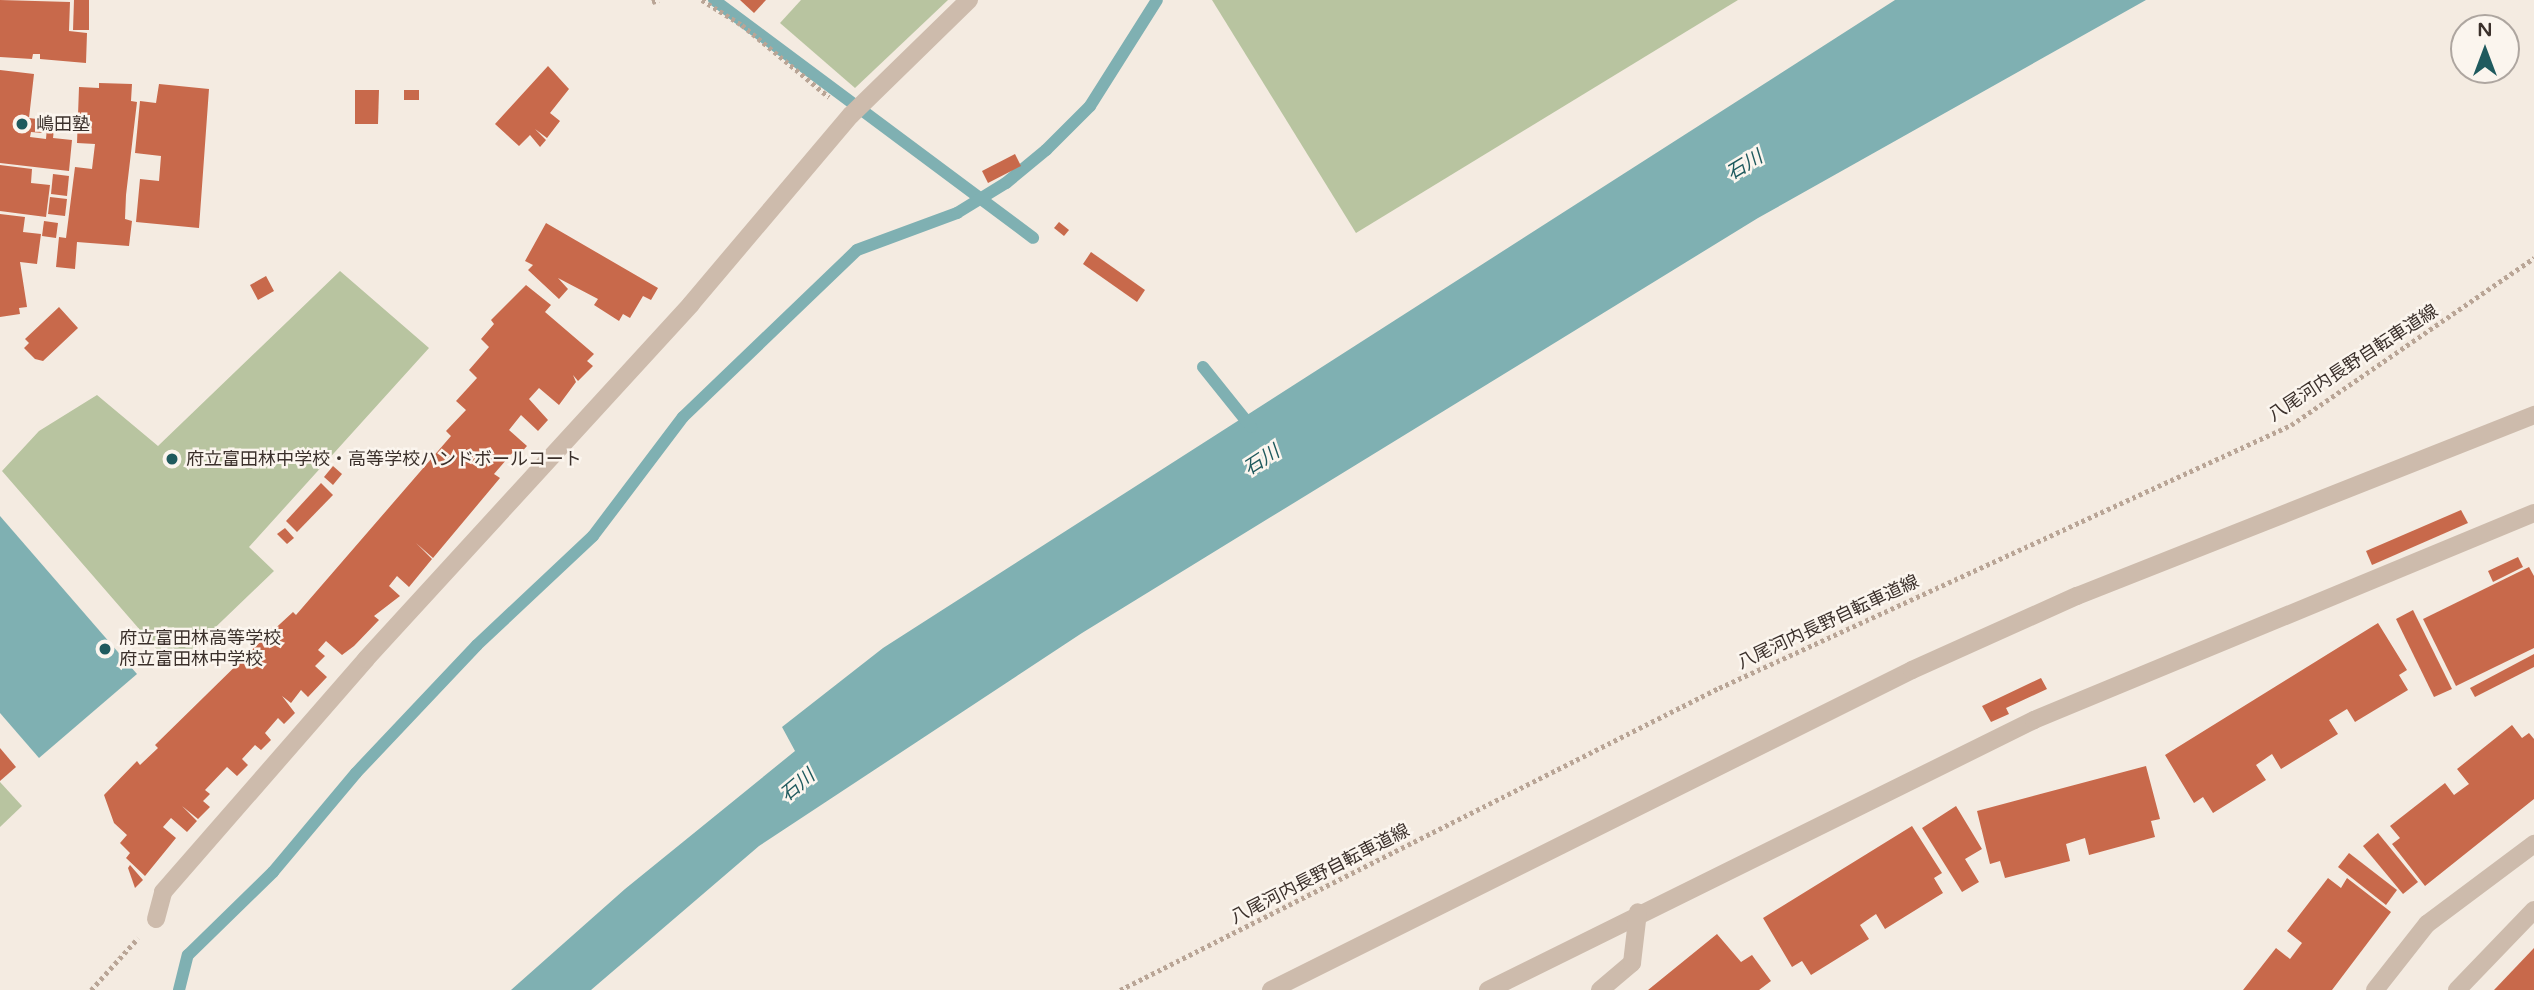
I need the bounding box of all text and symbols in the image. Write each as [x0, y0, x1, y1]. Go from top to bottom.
north arrow [2450, 14, 2520, 84]
text: N [2477, 19, 2493, 41]
place label: 嶋田塾 [36, 113, 90, 135]
marker: 嶋田塾 [14, 116, 30, 132]
water label: 石川 [1723, 146, 1767, 186]
street label: 八尾河内長野自転車道線 [2264, 300, 2442, 426]
water label: 石川 [1240, 441, 1284, 481]
place label: 府立富田林中学校・高等学校ハンドボールコート [186, 448, 582, 470]
marker: 府立富田林中学校・高等学校ハンドボールコート [164, 451, 180, 467]
street label: 八尾河内長野自転車道線 [1734, 570, 1922, 674]
place label: 府立富田林高等学校 府立富田林中学校 [119, 628, 281, 670]
marker: 府立富田林高等学校 府立富田林中学校 [97, 641, 113, 657]
water label: 石川 [776, 765, 820, 807]
street label: 八尾河内長野自転車道線 [1227, 819, 1413, 929]

